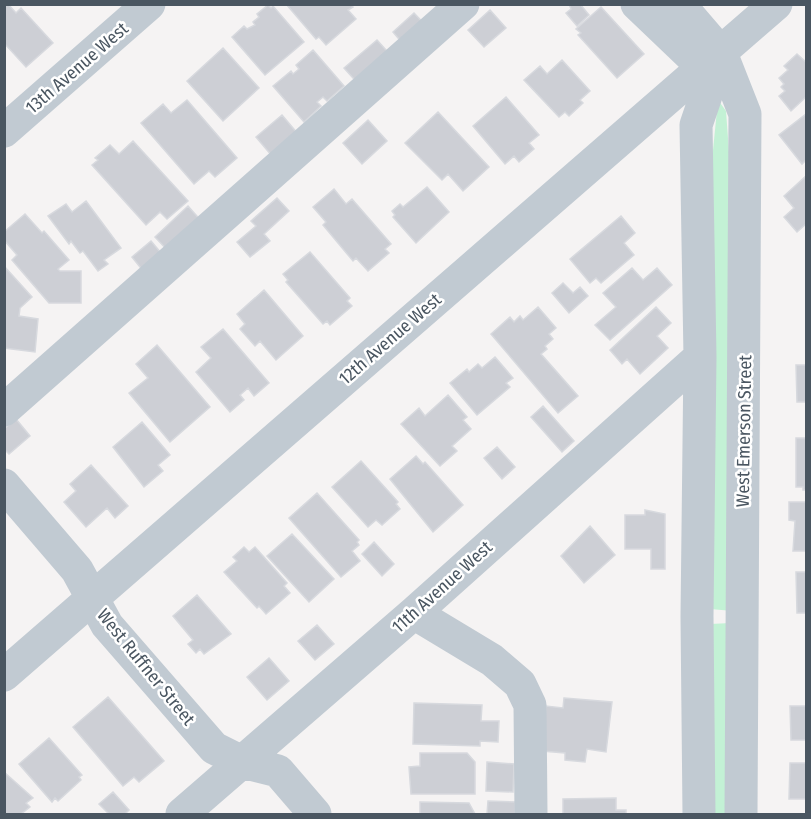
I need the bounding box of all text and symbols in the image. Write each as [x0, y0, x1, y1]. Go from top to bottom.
street label: 13th Avenue West [21, 17, 133, 119]
street label: 12th Avenue West [334, 288, 446, 390]
street label: West Emerson Street [732, 355, 756, 507]
street label: 11th Avenue West [387, 536, 497, 638]
street label: West Ruffner Street [92, 604, 200, 730]

